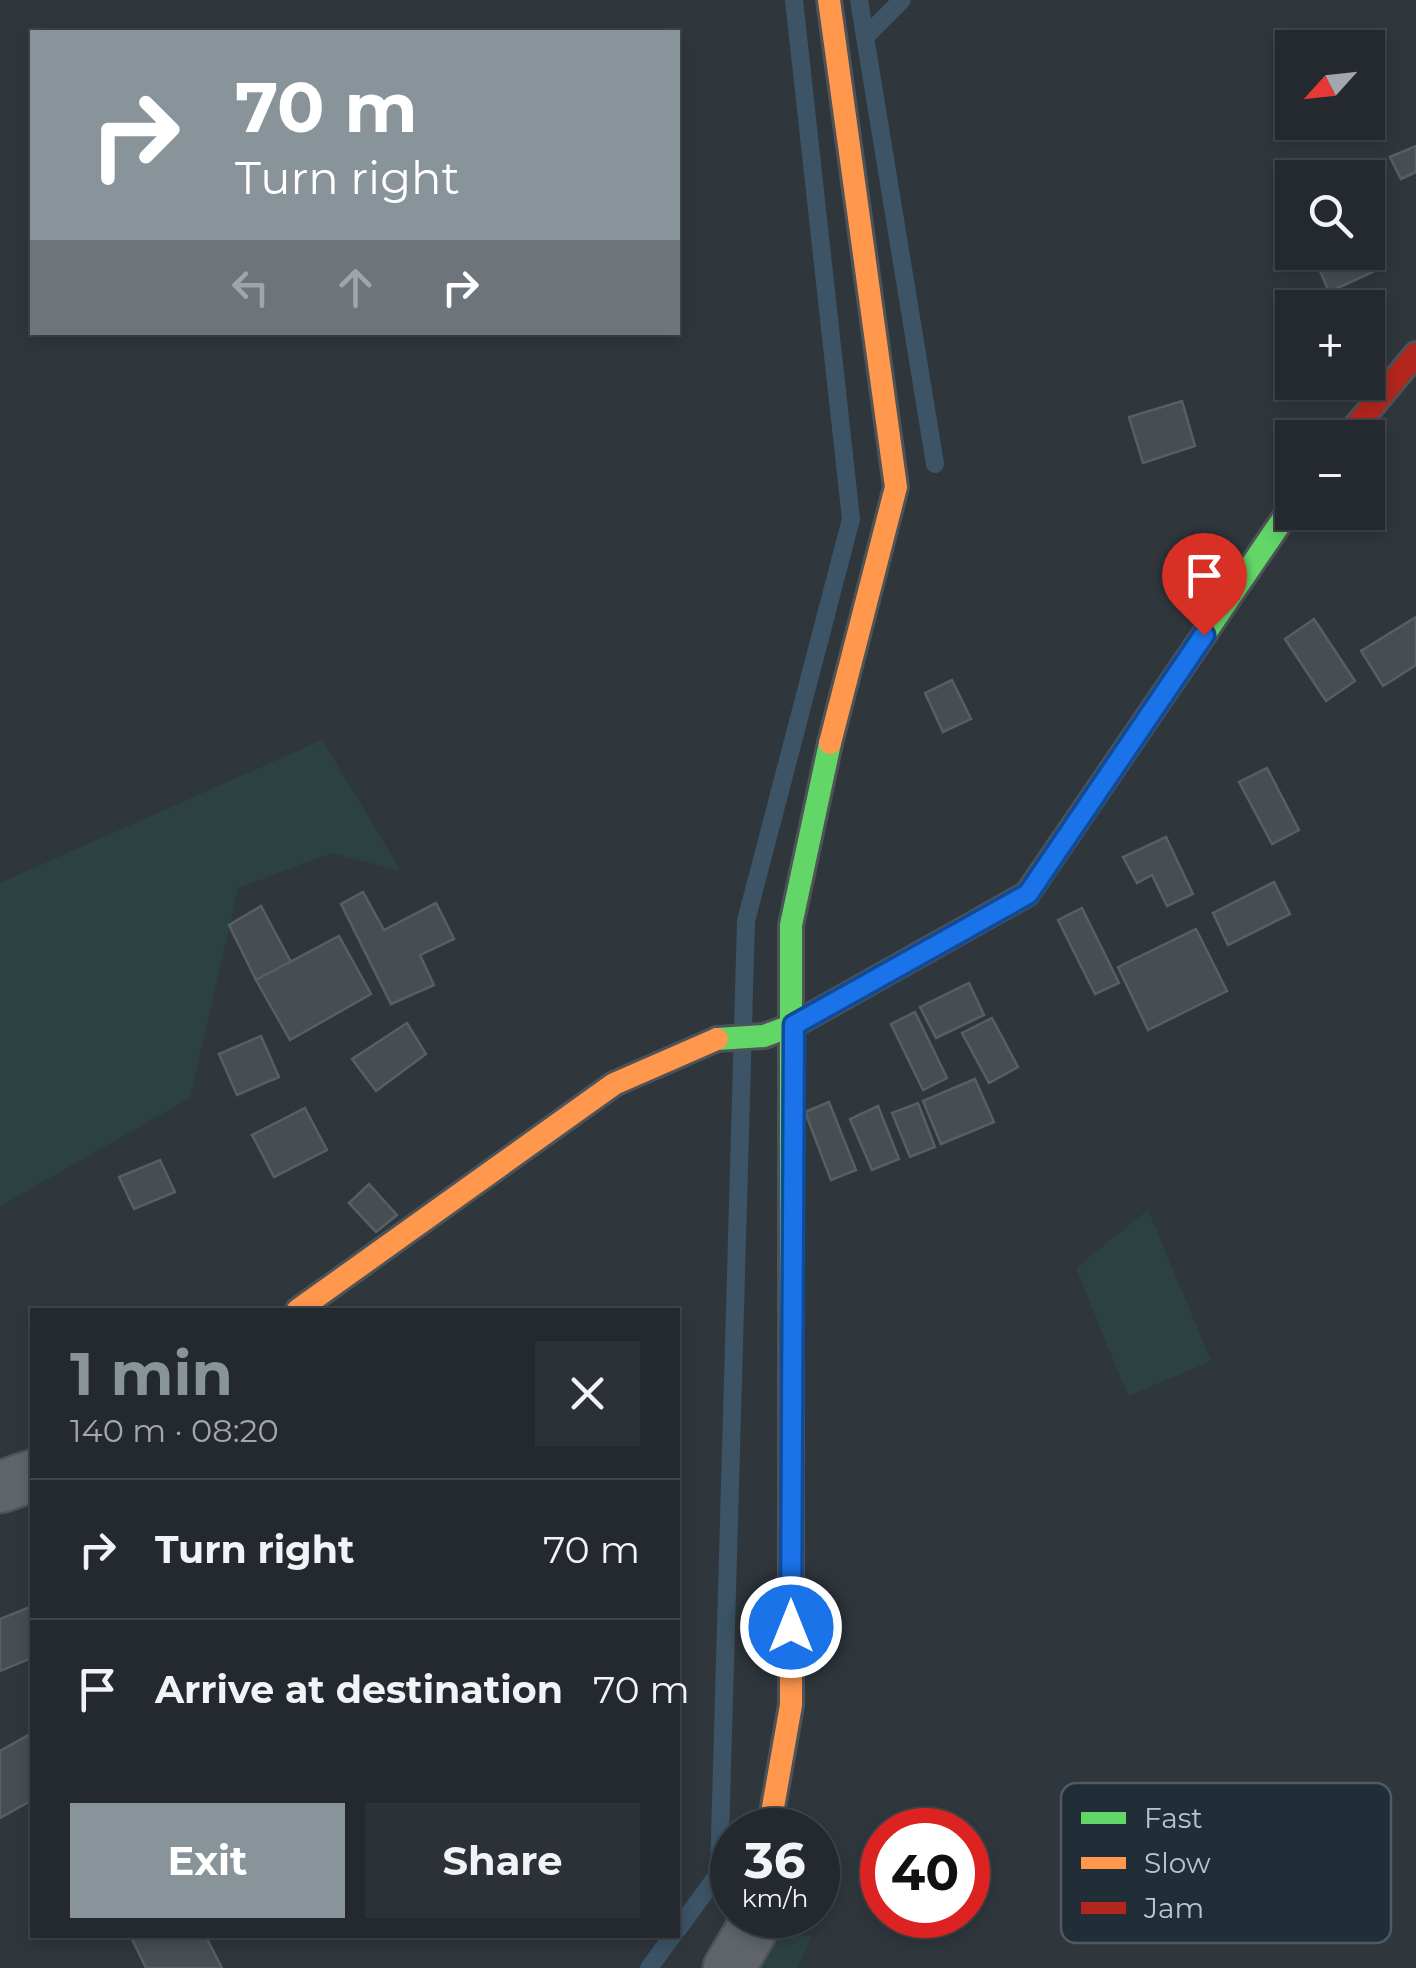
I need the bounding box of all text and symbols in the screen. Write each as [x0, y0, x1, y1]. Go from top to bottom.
north arrow [1275, 30, 1385, 140]
map controls [1275, 30, 1385, 530]
text: 70 m [235, 64, 418, 150]
icon: right [70, 70, 200, 200]
text: Turn right [235, 150, 460, 205]
button: search [1275, 160, 1385, 270]
icon: left [223, 260, 278, 315]
icon: ahead [328, 260, 383, 315]
icon: right [433, 260, 488, 315]
button: + [1275, 290, 1385, 400]
button: − [1275, 420, 1385, 530]
pin [1162, 533, 1247, 636]
icon: arrive [1177, 548, 1232, 603]
text: 1 min [70, 1337, 233, 1410]
button: close [535, 1341, 640, 1446]
text: 140 m · 08:20 [70, 1411, 279, 1450]
icon: right [70, 1522, 125, 1577]
text: Turn right [155, 1526, 354, 1573]
text: 70 m [543, 1526, 640, 1573]
position arrow [739, 1575, 843, 1679]
icon: arrive [70, 1662, 125, 1717]
text: Arrive at destination [155, 1666, 563, 1713]
text: 70 m [593, 1666, 690, 1713]
legend [1061, 1783, 1391, 1943]
text: Fast [1144, 1801, 1203, 1835]
button: Exit [70, 1803, 345, 1918]
button: Share [365, 1803, 640, 1918]
speed limit sign: 40 [860, 1808, 990, 1938]
text: 36 [744, 1830, 806, 1891]
text: Slow [1144, 1846, 1211, 1880]
text: km/h [742, 1883, 808, 1913]
text: Jam [1143, 1891, 1204, 1925]

